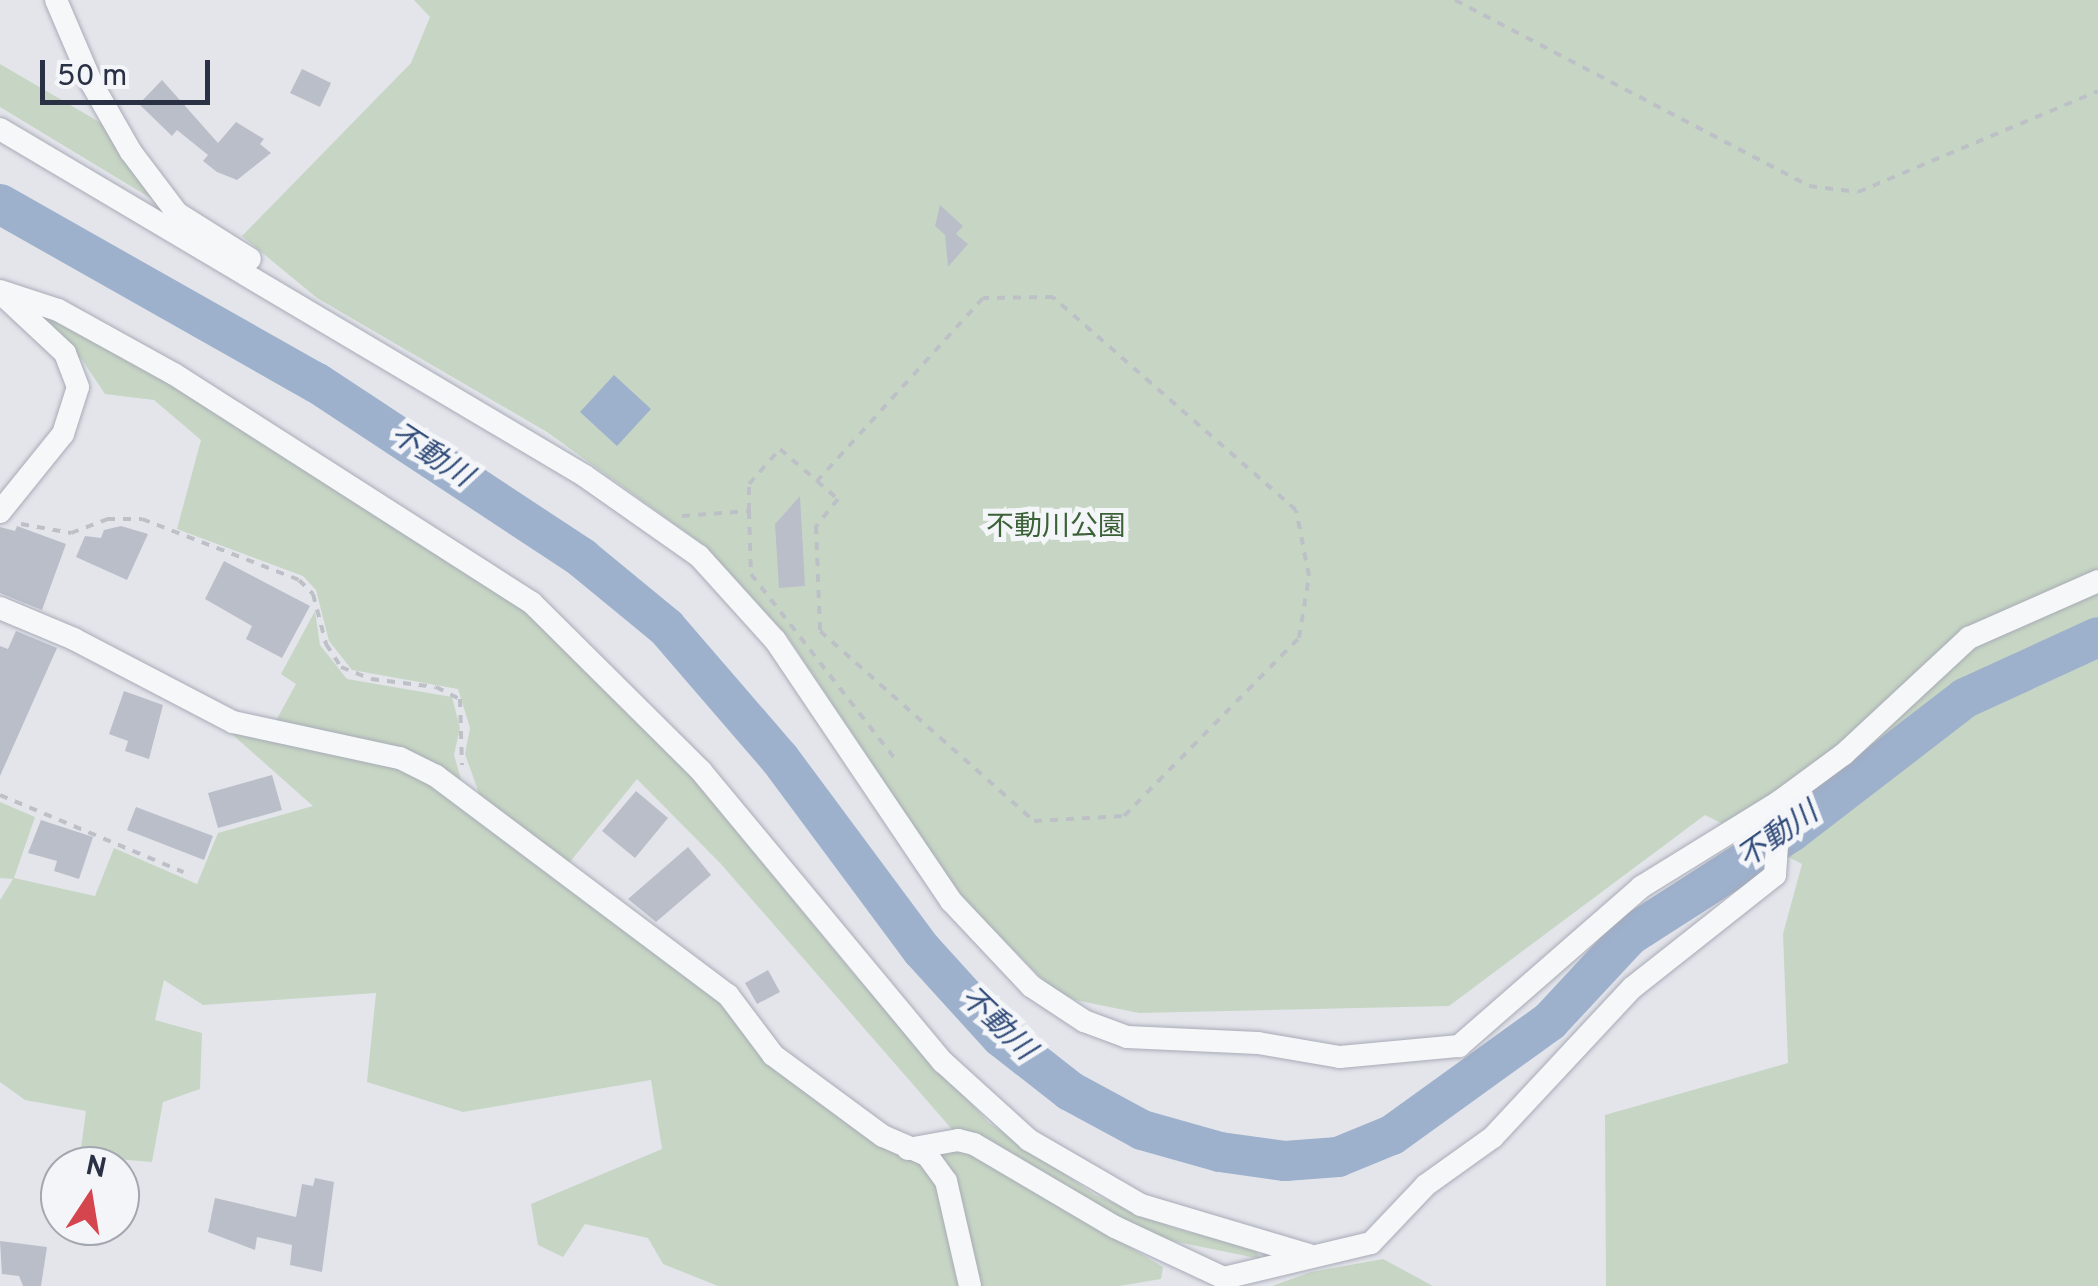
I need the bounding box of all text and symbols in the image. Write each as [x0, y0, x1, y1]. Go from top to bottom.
scale bar [45, 40, 215, 102]
text: 50 m [57, 59, 127, 96]
water label: 不動川 [382, 417, 478, 497]
park label: 不動川公園 [986, 511, 1126, 545]
water label: 不動川 [1732, 796, 1826, 878]
water label: 不動川 [951, 981, 1041, 1069]
north arrow [40, 1146, 140, 1246]
text: N [82, 1149, 109, 1188]

